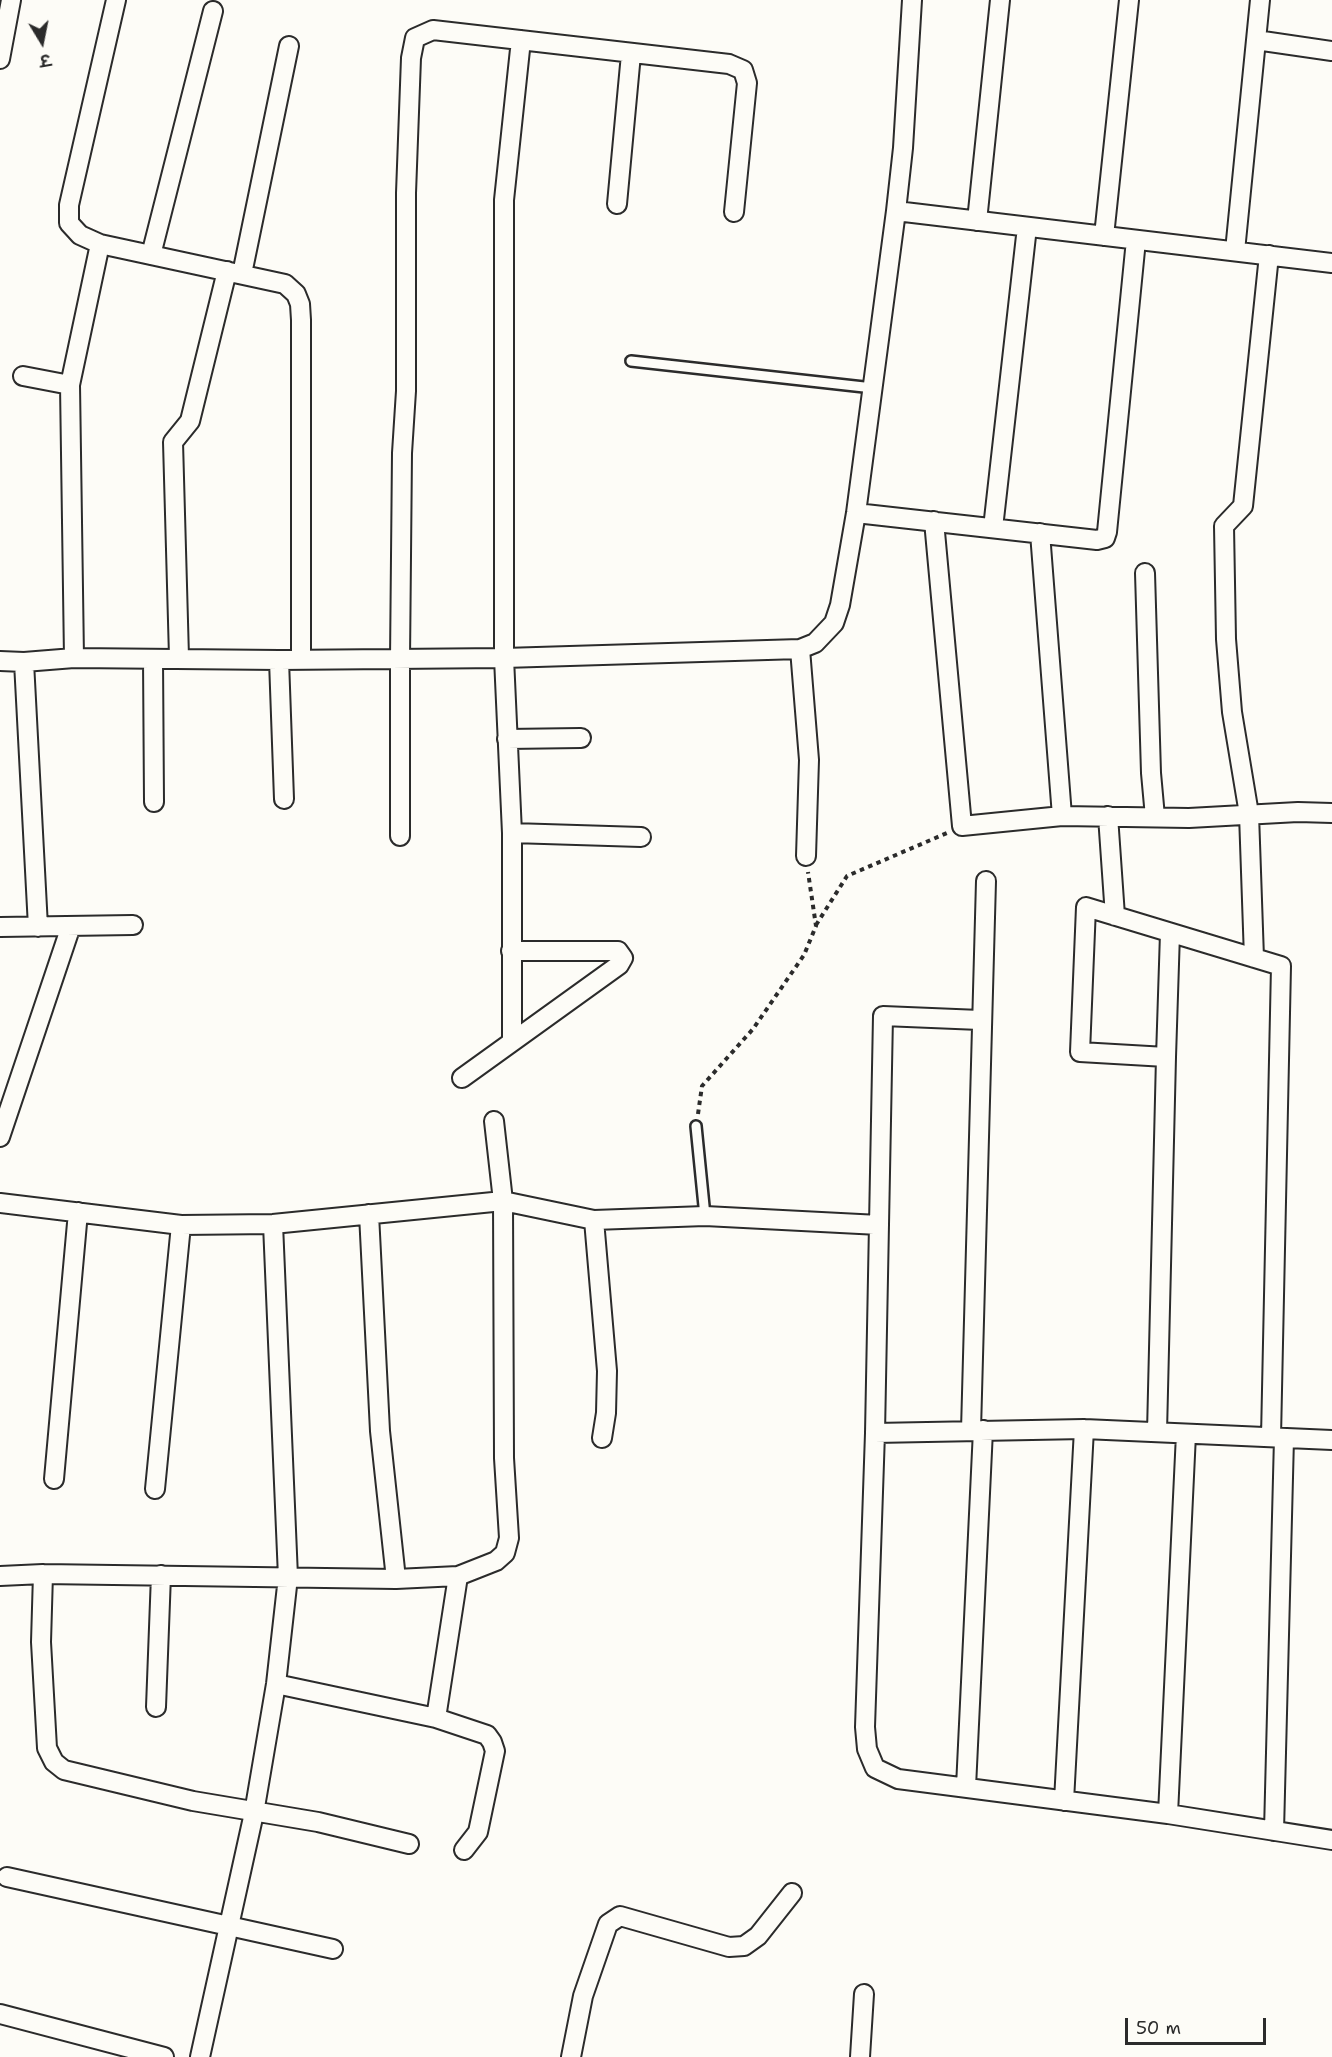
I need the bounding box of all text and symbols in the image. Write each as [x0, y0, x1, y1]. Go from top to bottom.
north arrow [12, 12, 72, 72]
text: उ [38, 49, 52, 71]
scale bar [1128, 2006, 1269, 2044]
text: 50 m [1136, 2016, 1181, 2040]

